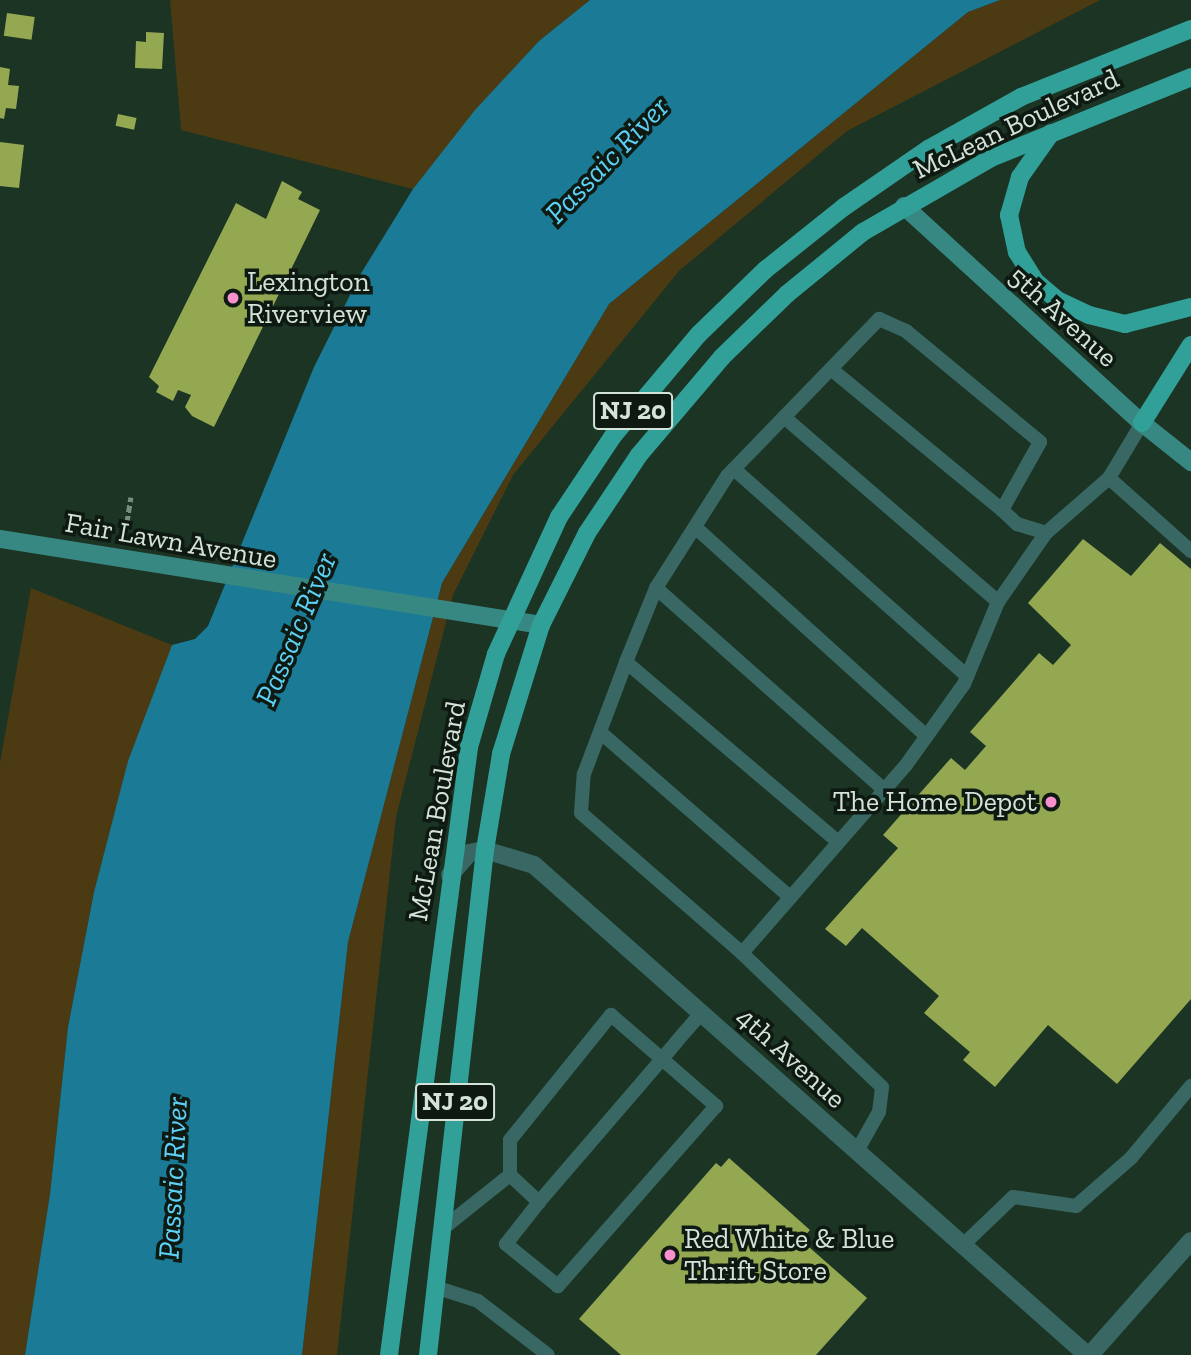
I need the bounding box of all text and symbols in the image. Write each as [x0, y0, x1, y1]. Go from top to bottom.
street label: McLean Boulevard [908, 62, 1124, 186]
water label: Passaic River [538, 89, 676, 231]
street label: 5th Avenue [1001, 259, 1125, 375]
place label: Lexington Riverview [247, 265, 370, 331]
marker: Lexington Riverview [225, 290, 241, 306]
road number: NJ 20 [593, 388, 673, 434]
street label: Fair Lawn Avenue [62, 506, 280, 576]
water label: Passaic River [248, 547, 344, 711]
street label: McLean Boulevard [401, 698, 473, 924]
place label: The Home Depot [833, 785, 1037, 819]
marker: The Home Depot [1043, 794, 1059, 810]
street label: 4th Avenue [729, 1000, 853, 1116]
road number: NJ 20 [415, 1079, 495, 1124]
water label: Passaic River [151, 1096, 195, 1260]
place label: Red White & Blue Thrift Store [684, 1222, 895, 1288]
marker: Red White & Blue Thrift Store [662, 1247, 678, 1263]

